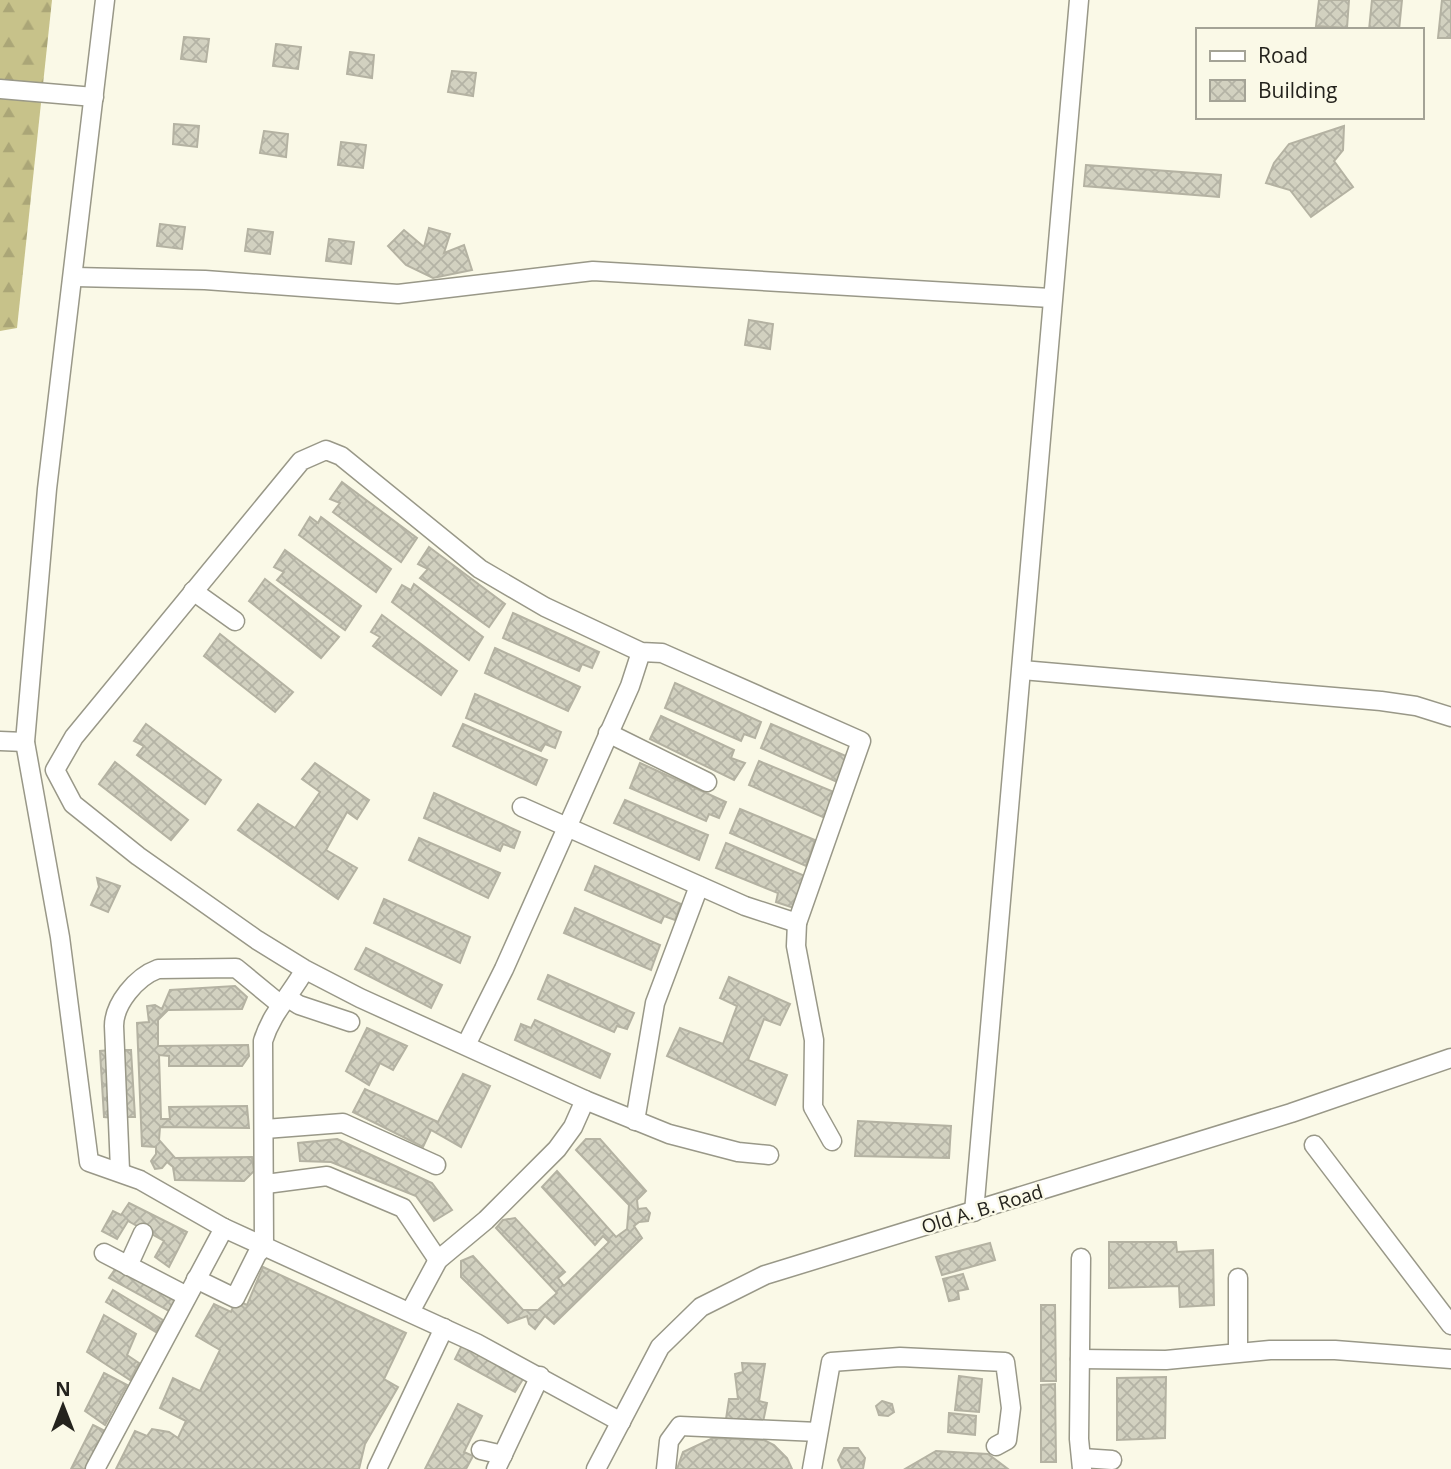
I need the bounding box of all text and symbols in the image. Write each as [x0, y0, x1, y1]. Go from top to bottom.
legend [1196, 28, 1423, 119]
text: Road [1258, 41, 1308, 69]
text: Building [1258, 76, 1337, 104]
street label: Old A. B. Road [918, 1178, 1046, 1240]
north arrow [28, 1371, 98, 1441]
text: N [55, 1376, 71, 1402]

